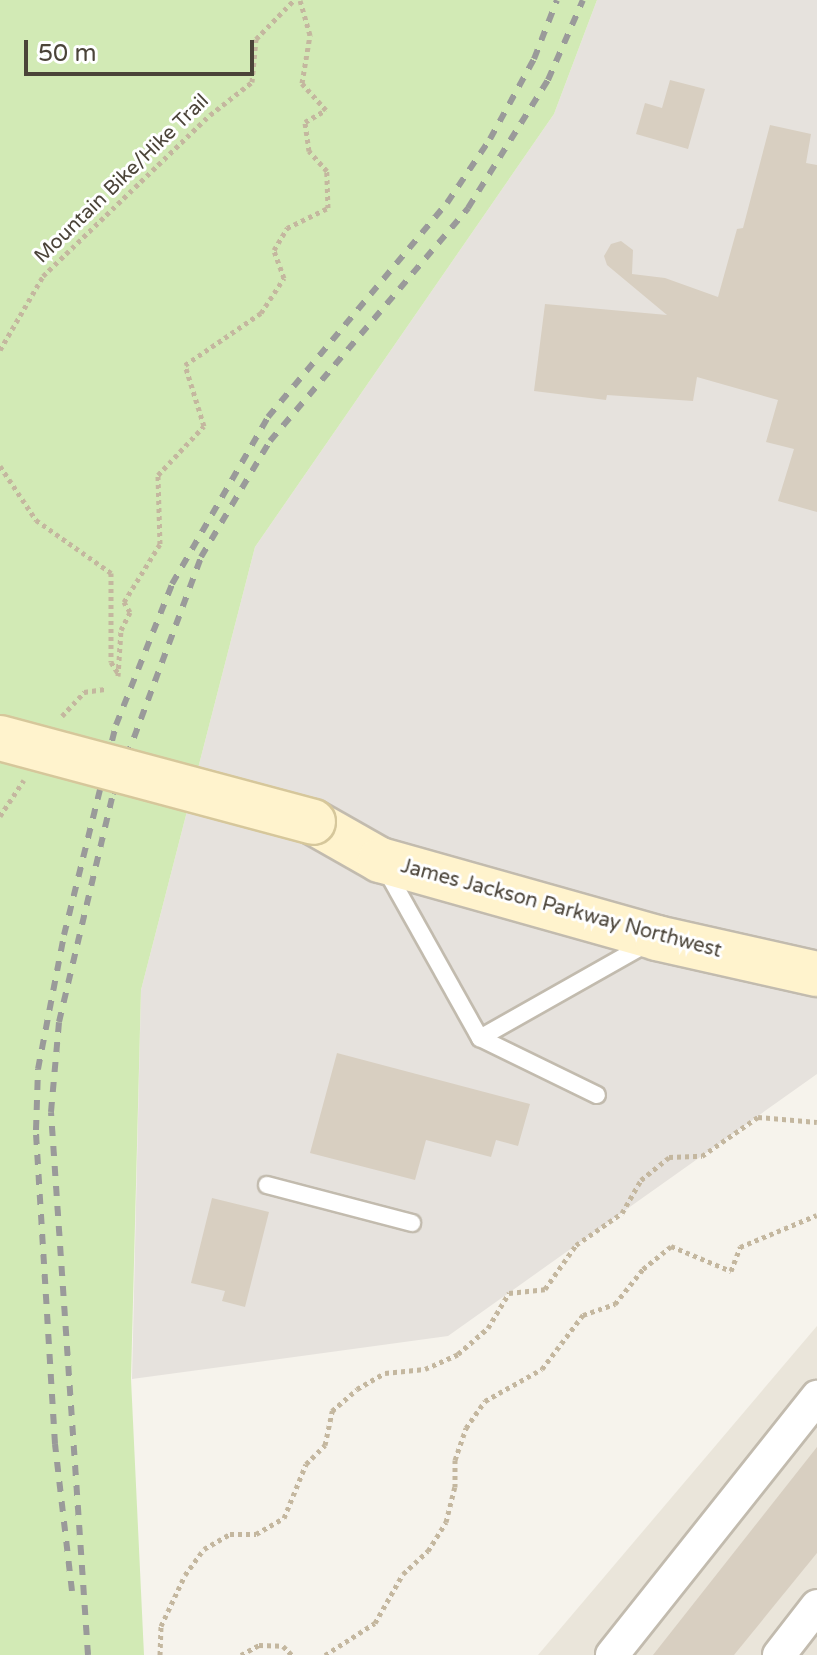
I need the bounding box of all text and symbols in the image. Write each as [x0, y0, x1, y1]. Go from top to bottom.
scale bar [28, 24, 258, 74]
text: 50 m [38, 39, 96, 68]
street label: Mountain Bike/Hike Trail [30, 89, 214, 269]
street label: James Jackson Parkway Northwest [398, 855, 724, 963]

